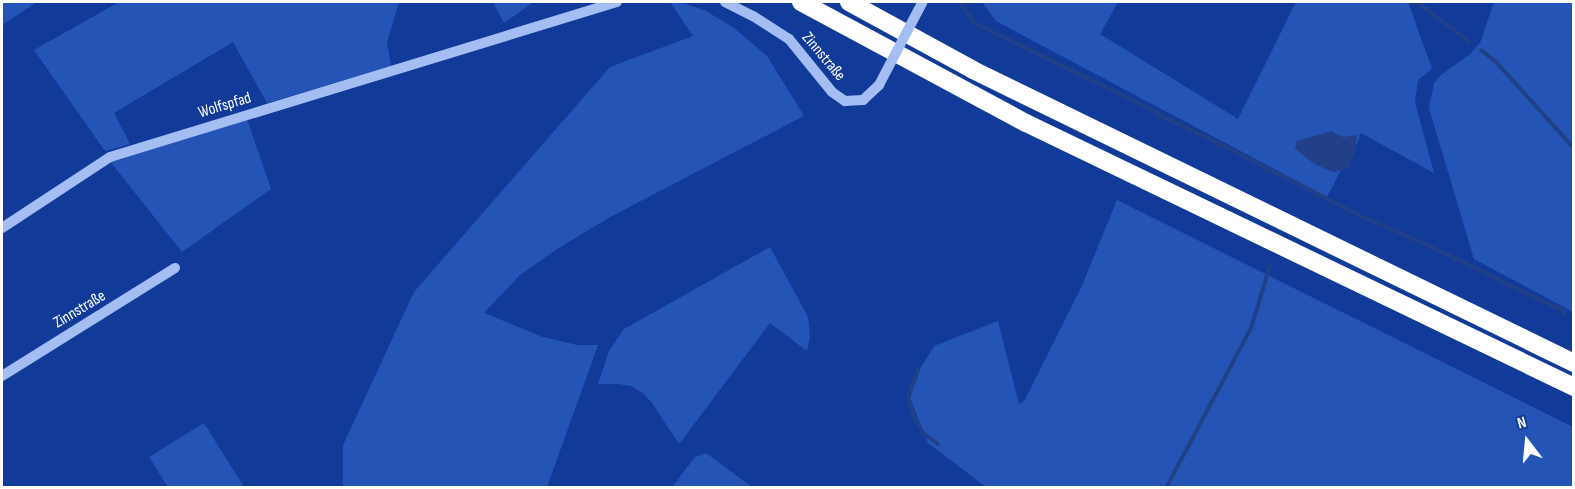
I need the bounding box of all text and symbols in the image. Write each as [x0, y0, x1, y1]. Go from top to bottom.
street label: Zinnstraße [797, 29, 849, 85]
street label: Wolfspfad [196, 89, 254, 123]
street label: Zinnstraße [50, 287, 110, 333]
north arrow [1497, 411, 1557, 471]
text: N [1515, 413, 1529, 434]

